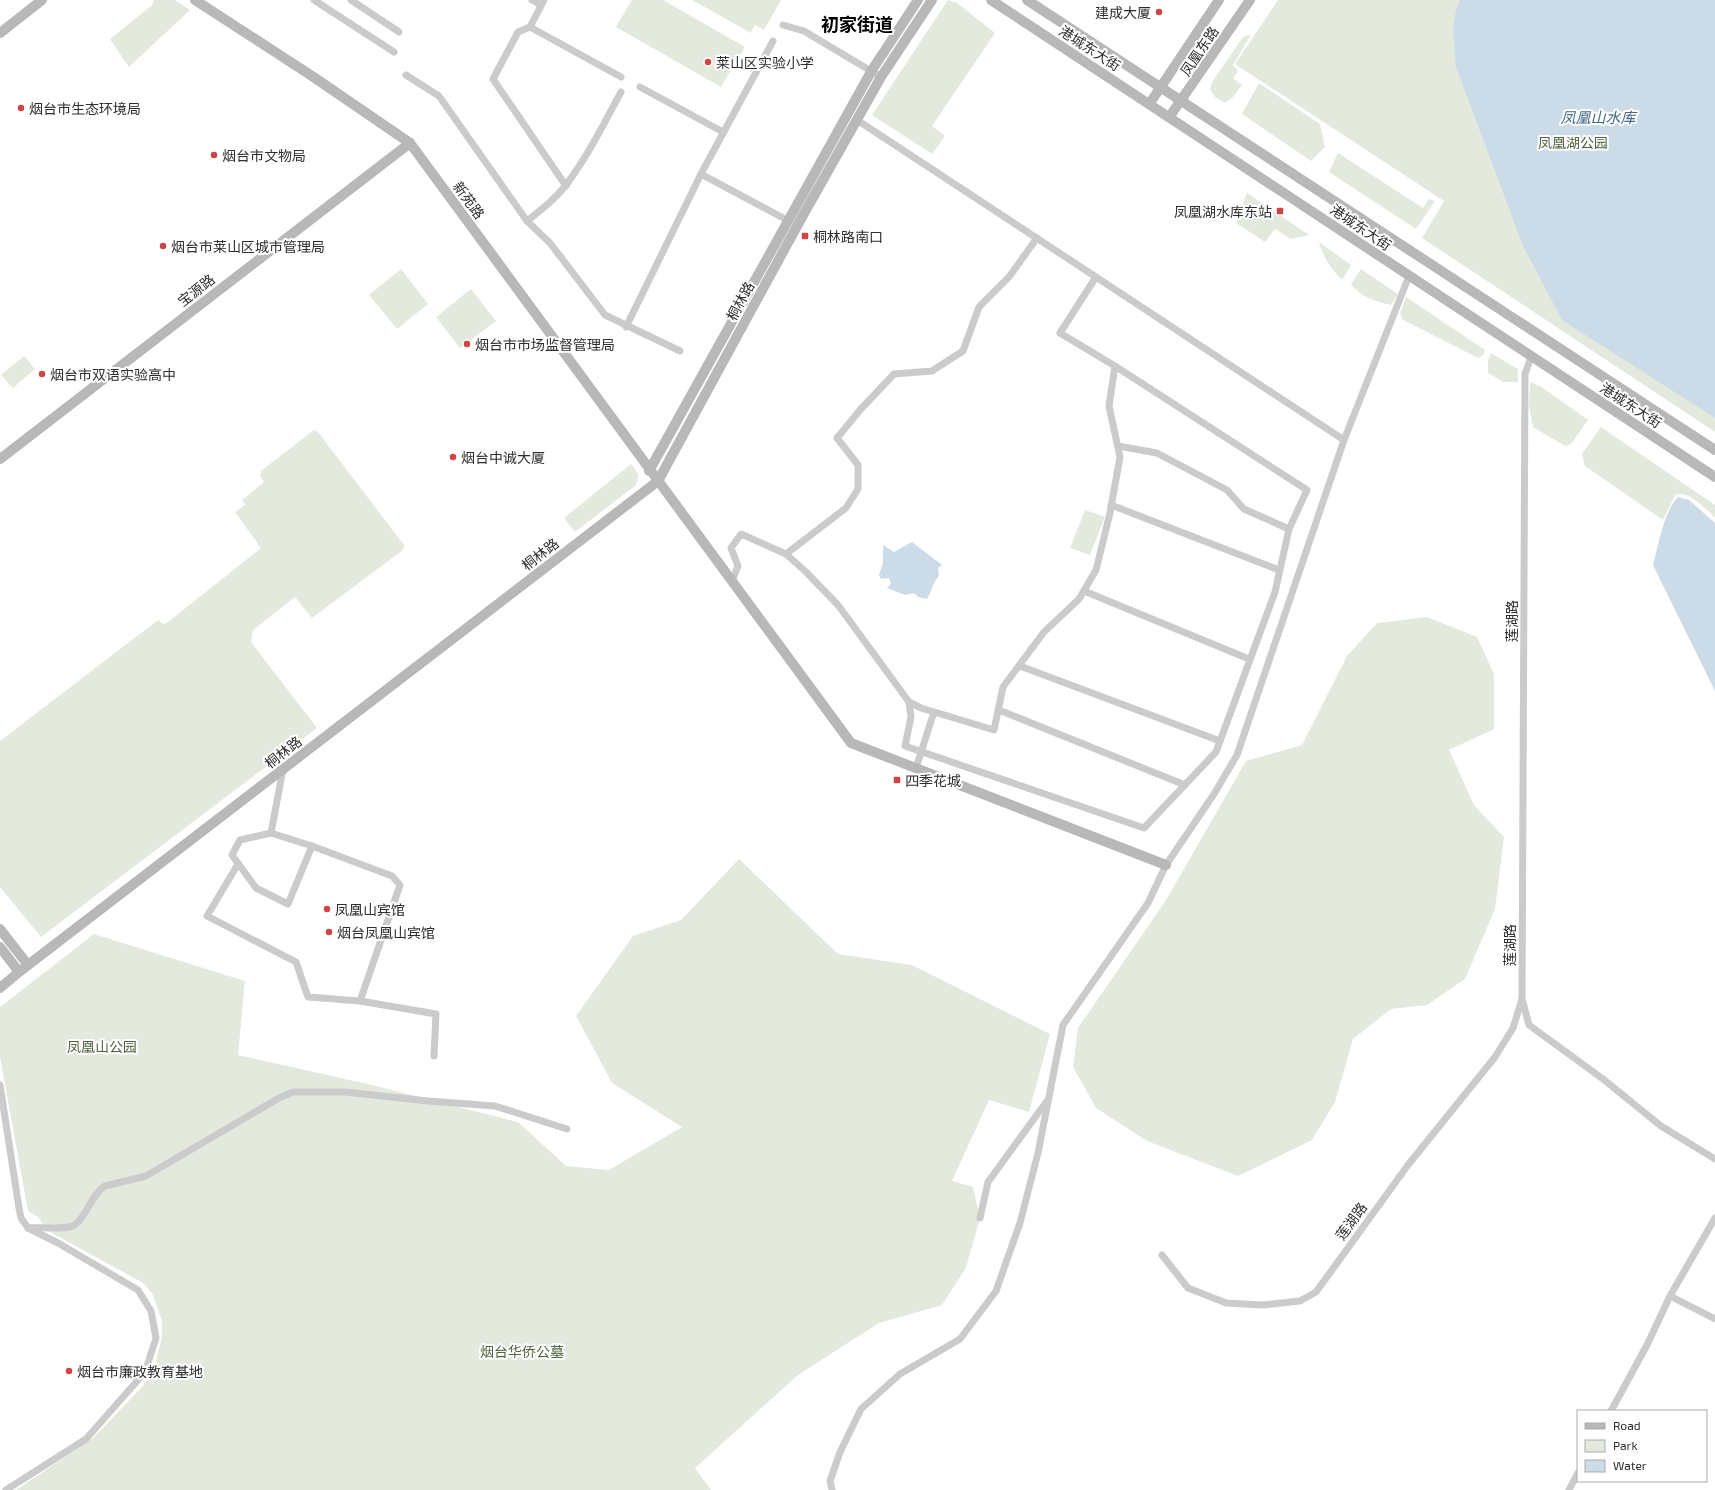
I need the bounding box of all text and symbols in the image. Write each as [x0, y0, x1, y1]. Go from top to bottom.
place label: 建成大厦 [1095, 4, 1151, 21]
marker: 建成大厦 [1154, 7, 1164, 17]
district label: 初家街道 [821, 13, 893, 35]
street label: 港城东大街 [1056, 22, 1124, 74]
street label: 凤凰东路 [1176, 23, 1222, 79]
place label: 莱山区实验小学 [716, 54, 814, 71]
marker: 莱山区实验小学 [703, 57, 713, 67]
place label: 烟台市生态环境局 [29, 100, 141, 117]
marker: 烟台市生态环境局 [16, 103, 26, 113]
water label: 凤凰山水库 [1560, 108, 1638, 126]
park label: 凤凰湖公园 [1538, 134, 1608, 151]
place label: 烟台市文物局 [222, 147, 306, 164]
marker: 烟台市文物局 [209, 150, 219, 160]
street label: 新苑路 [450, 178, 488, 222]
street label: 港城东大街 [1327, 200, 1395, 254]
place label: 凤凰湖水库东站 [1174, 203, 1272, 220]
marker: 凤凰湖水库东站 [1275, 206, 1285, 216]
place label: 桐林路南口 [813, 228, 883, 245]
marker: 桐林路南口 [800, 231, 810, 241]
place label: 烟台市莱山区城市管理局 [171, 238, 325, 255]
marker: 烟台市莱山区城市管理局 [158, 241, 168, 251]
street label: 宝源路 [174, 270, 218, 310]
street label: 桐林路 [723, 278, 757, 324]
place label: 烟台市市场监督管理局 [475, 336, 615, 353]
marker: 烟台市市场监督管理局 [462, 339, 472, 349]
place label: 烟台市双语实验高中 [50, 366, 176, 383]
marker: 烟台市双语实验高中 [37, 369, 47, 379]
street label: 港城东大街 [1597, 379, 1665, 431]
place label: 烟台中诚大厦 [461, 449, 545, 466]
marker: 烟台中诚大厦 [448, 452, 458, 462]
street label: 桐林路 [518, 534, 562, 574]
street label: 莲湖路 [1503, 600, 1520, 642]
street label: 桐林路 [261, 732, 305, 772]
place label: 四季花城 [905, 772, 961, 789]
marker: 四季花城 [892, 775, 902, 785]
place label: 凤凰山宾馆 [335, 901, 405, 918]
marker: 凤凰山宾馆 [322, 904, 332, 914]
place label: 烟台凤凰山宾馆 [337, 924, 435, 941]
street label: 莲湖路 [1501, 924, 1518, 966]
marker: 烟台凤凰山宾馆 [324, 927, 334, 937]
park label: 凤凰山公园 [67, 1038, 137, 1055]
street label: 莲湖路 [1332, 1199, 1370, 1243]
park label: 烟台华侨公墓 [480, 1343, 564, 1360]
place label: 烟台市廉政教育基地 [77, 1363, 203, 1380]
marker: 烟台市廉政教育基地 [64, 1366, 74, 1376]
legend [1577, 1410, 1707, 1482]
text: Road [1613, 1418, 1641, 1432]
text: Park [1613, 1438, 1638, 1452]
text: Water [1613, 1458, 1647, 1472]

